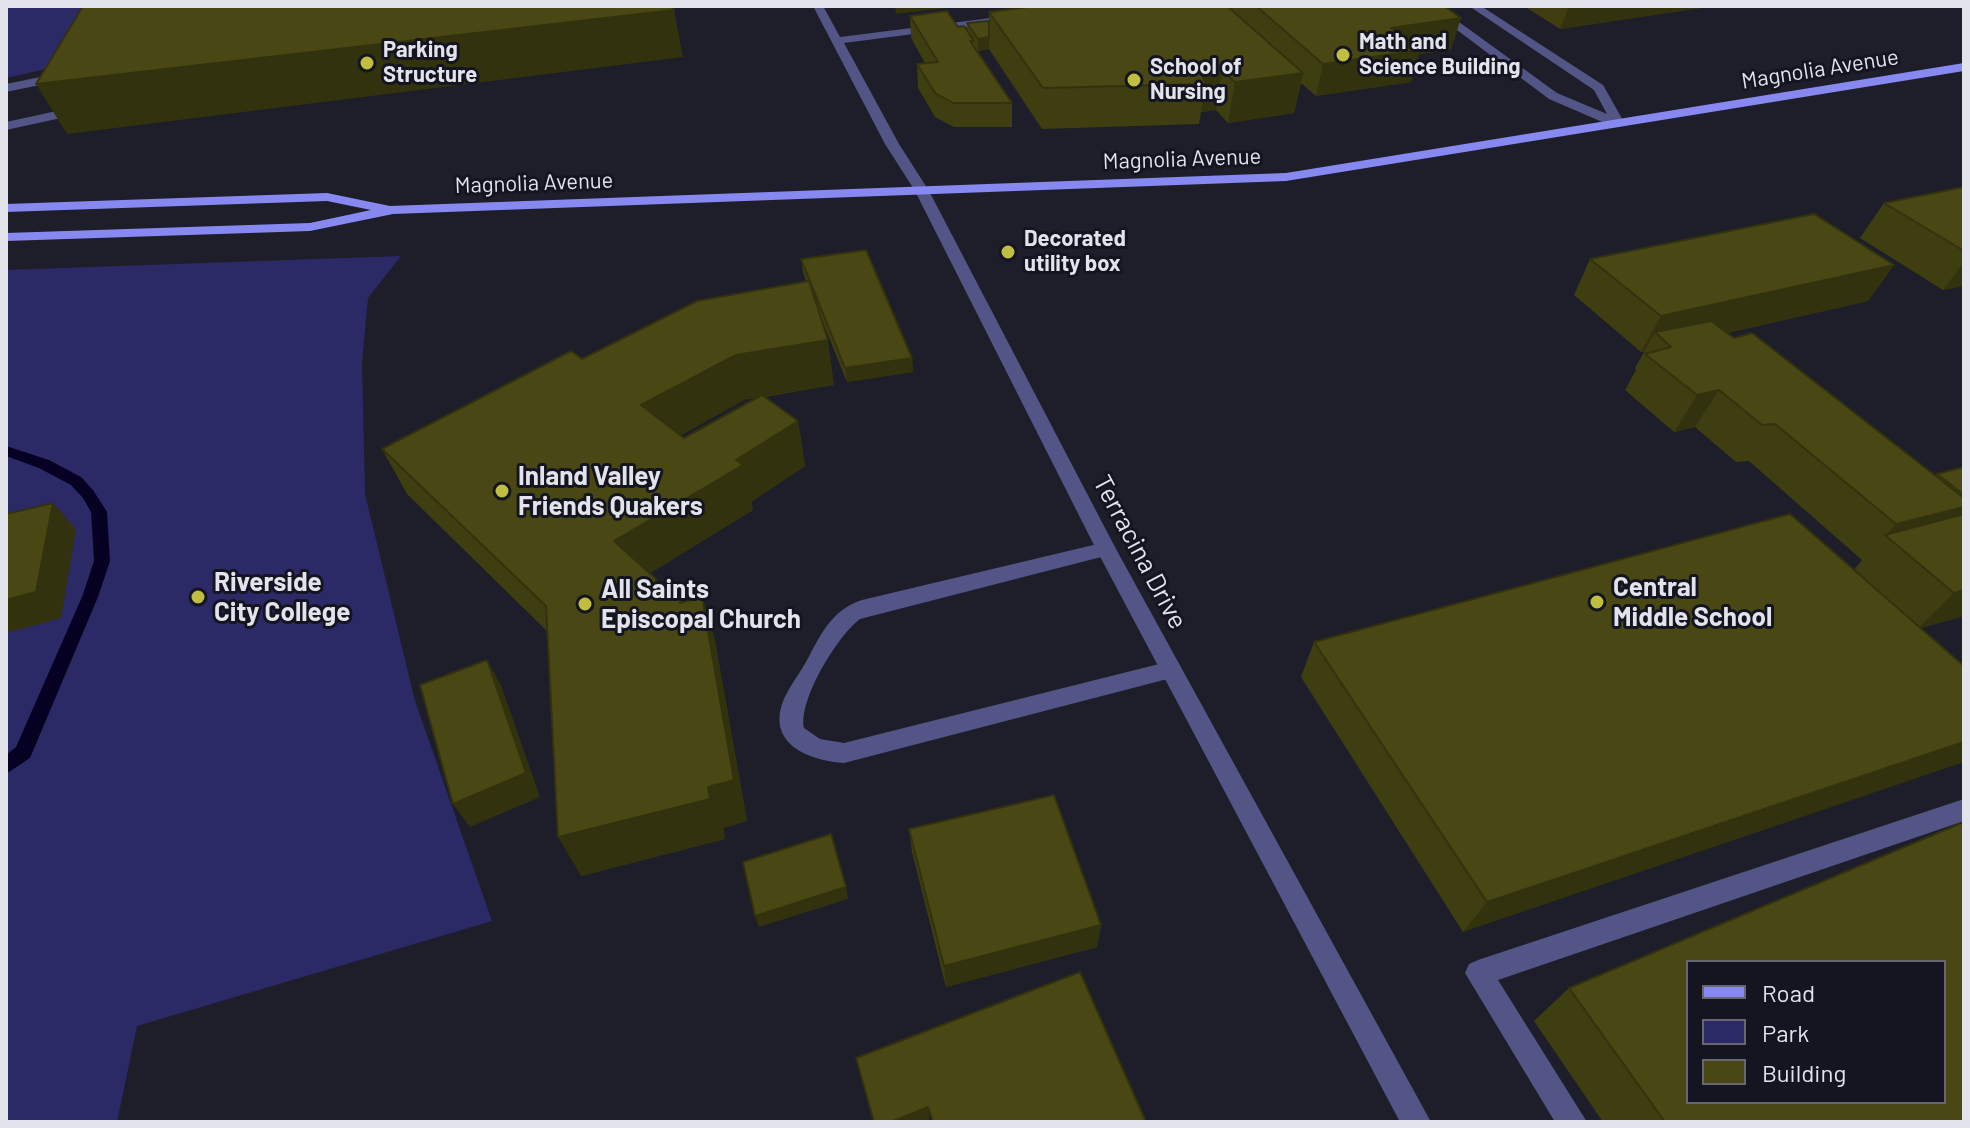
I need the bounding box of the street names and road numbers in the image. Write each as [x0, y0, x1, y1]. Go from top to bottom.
street label: Magnolia Avenue [1740, 44, 1900, 94]
street label: Magnolia Avenue [1102, 143, 1262, 175]
street label: Magnolia Avenue [454, 167, 614, 199]
street label: Terracina Drive [1086, 470, 1194, 634]

